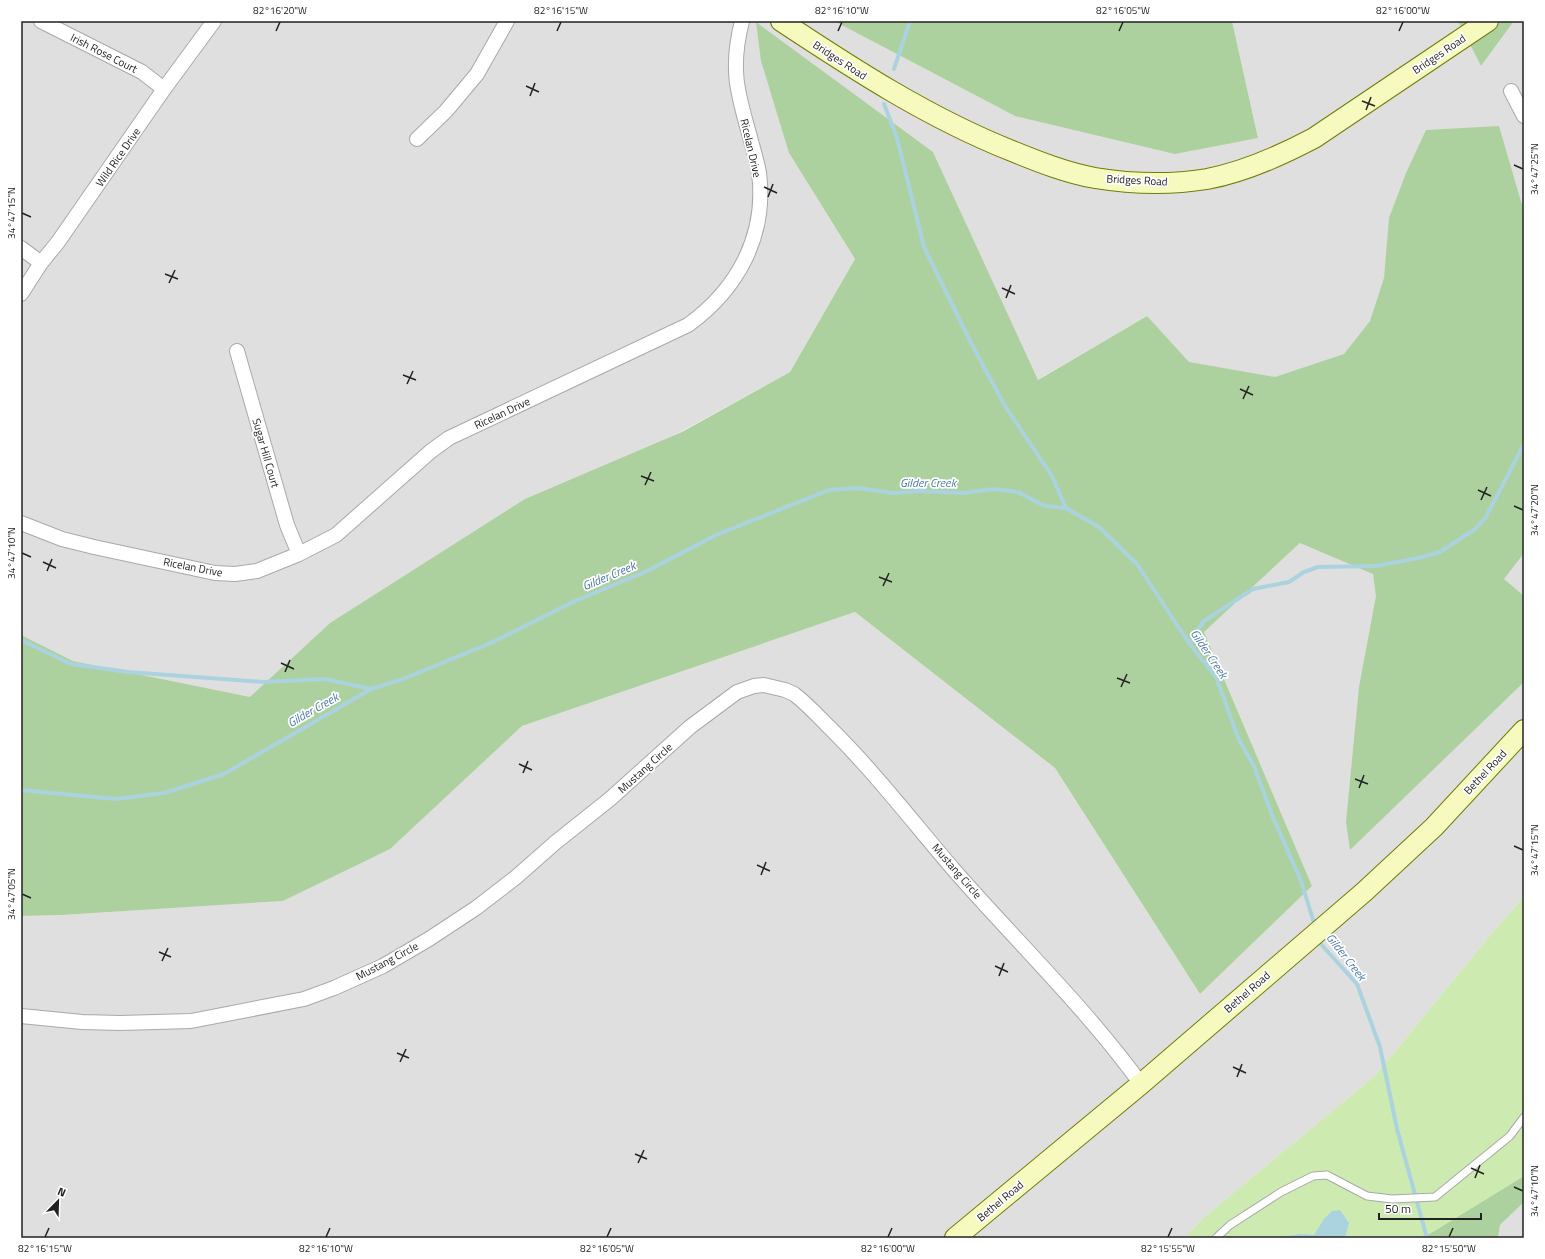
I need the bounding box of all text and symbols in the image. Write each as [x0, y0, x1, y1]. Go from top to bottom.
text: 82°16'20"W [253, 3, 307, 18]
text: 82°16'15"W [534, 3, 588, 18]
text: 82°16'10"W [815, 3, 869, 18]
text: 82°16'05"W [1096, 3, 1150, 18]
text: 82°16'00"W [1376, 3, 1430, 18]
street label: Irish Rose Court [68, 29, 140, 77]
street label: Bridges Road [1409, 30, 1469, 78]
street label: Bridges Road [810, 37, 870, 84]
street label: Ricelan Drive [736, 117, 766, 179]
street label: Wild Rice Drive [92, 124, 145, 190]
text: 34°47'25"N [1527, 143, 1542, 195]
street label: Bridges Road [1106, 170, 1168, 190]
text: 34°47'15"N [4, 187, 19, 239]
street label: Ricelan Drive [471, 393, 533, 433]
street label: Sugar Hill Court [248, 416, 284, 490]
water label: Gilder Creek [900, 473, 958, 492]
text: 34°47'20"N [1527, 484, 1542, 536]
text: 34°47'10"N [4, 527, 19, 579]
street label: Ricelan Drive [162, 553, 224, 581]
water label: Gilder Creek [579, 555, 640, 595]
water label: Gilder Creek [1186, 625, 1234, 684]
water label: Gilder Creek [284, 687, 343, 732]
street label: Mustang Circle [614, 739, 676, 797]
street label: Bethel Road [1460, 746, 1510, 798]
text: 34°47'15"N [1527, 824, 1542, 876]
street label: Mustang Circle [928, 840, 986, 902]
text: 34°47'05"N [4, 868, 19, 920]
water label: Gilder Creek [1322, 929, 1372, 986]
street label: Mustang Circle [353, 938, 421, 984]
street label: Bethel Road [1220, 967, 1274, 1017]
text: 34°47'10"N [1527, 1165, 1542, 1217]
street label: Bethel Road [973, 1177, 1027, 1225]
north arrow [38, 1181, 78, 1221]
text: N [55, 1183, 69, 1201]
scale bar [1379, 1195, 1481, 1221]
text: 50 m [1385, 1199, 1411, 1218]
text: 82°16'15"W [18, 1241, 72, 1256]
text: 82°16'10"W [299, 1241, 353, 1256]
text: 82°16'05"W [580, 1241, 634, 1256]
text: 82°16'00"W [861, 1241, 915, 1256]
text: 82°15'55"W [1141, 1241, 1195, 1256]
text: 82°15'50"W [1422, 1241, 1476, 1256]

